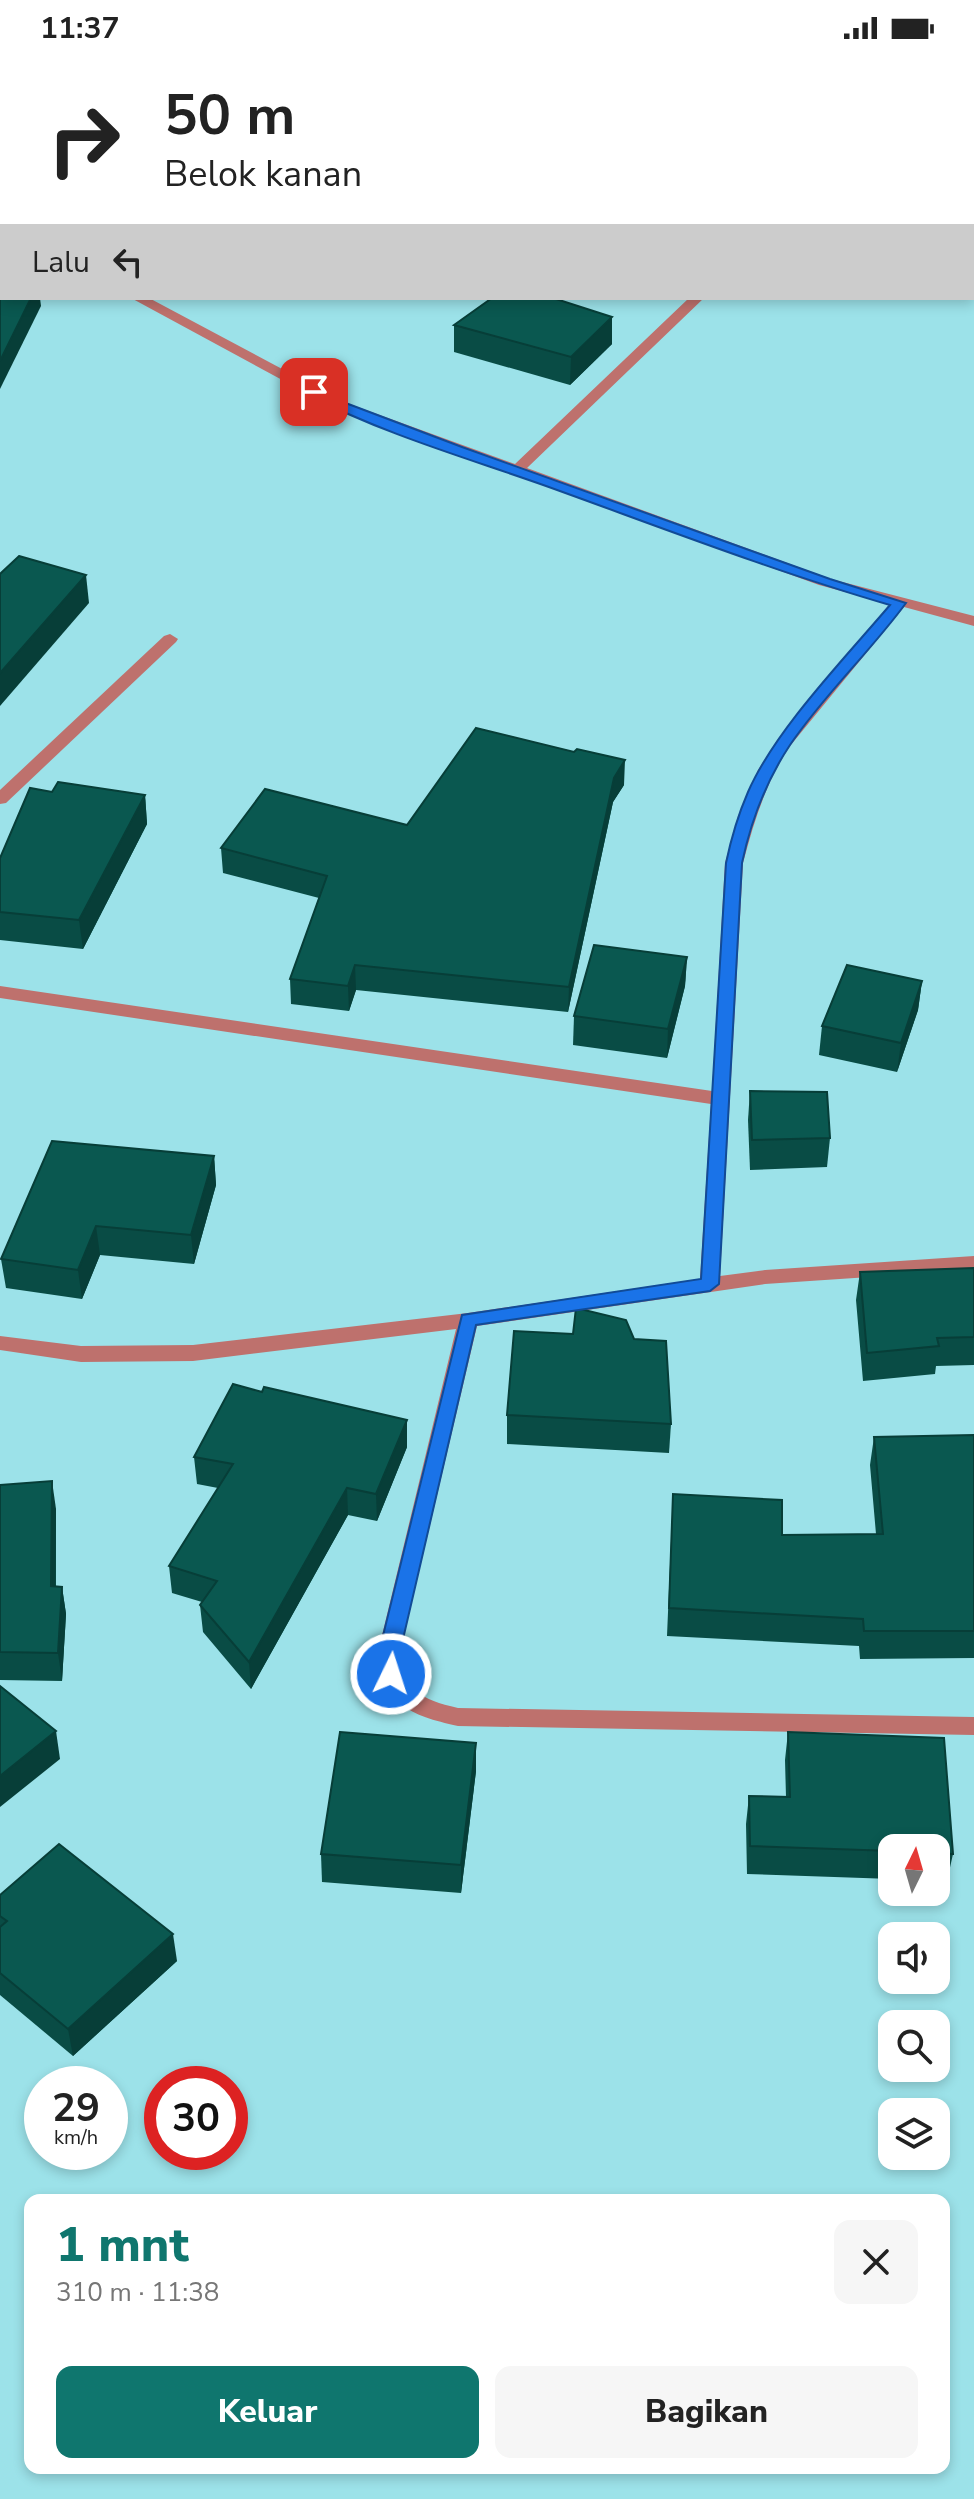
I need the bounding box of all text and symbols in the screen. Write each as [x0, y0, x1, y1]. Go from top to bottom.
text: 11:37 [40, 8, 119, 49]
text: 50 m [164, 77, 295, 154]
icon: right [32, 88, 136, 192]
text: Belok kanan [164, 150, 362, 199]
icon: left [106, 240, 150, 284]
text: Lalu [32, 242, 90, 283]
pin [280, 358, 348, 426]
icon: arrive [292, 370, 336, 414]
position arrow [349, 1632, 433, 1716]
north arrow [878, 1834, 950, 1906]
map controls [878, 1834, 950, 2170]
button: sound [878, 1922, 950, 1994]
button: search [878, 2010, 950, 2082]
speed limit sign: 30 [144, 2066, 248, 2170]
text: 29 [52, 2081, 100, 2135]
button: layers [878, 2098, 950, 2170]
text: km/h [54, 2124, 98, 2151]
text: 1 mnt [56, 2212, 189, 2278]
button: close [834, 2220, 918, 2304]
text: 310 m · 11:38 [56, 2275, 219, 2310]
button: Keluar [56, 2366, 479, 2458]
button: Bagikan [495, 2366, 918, 2458]

